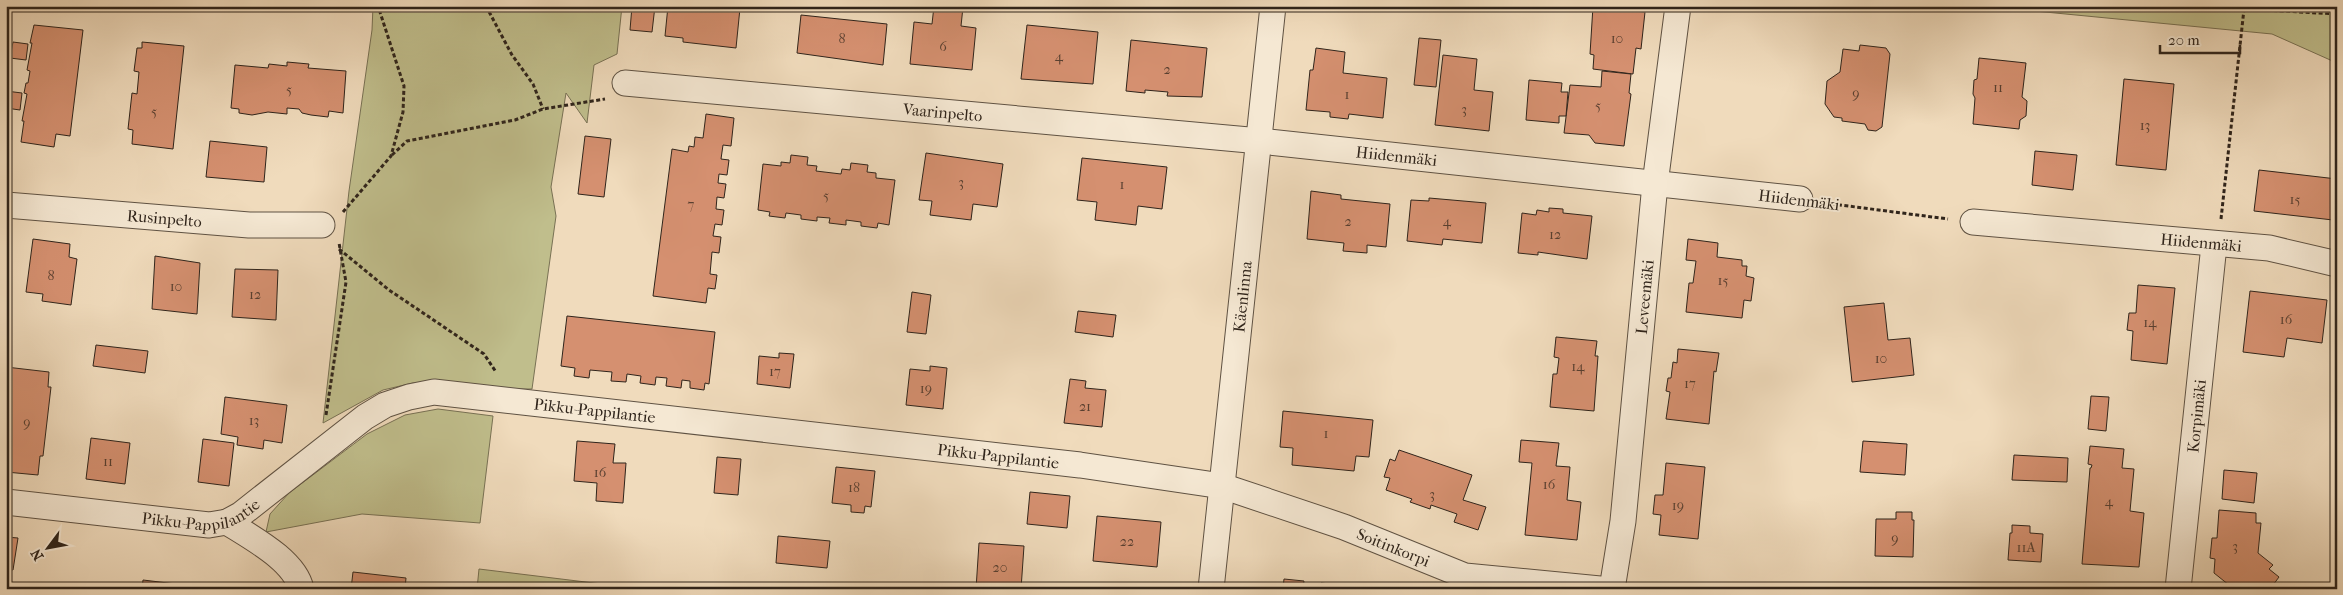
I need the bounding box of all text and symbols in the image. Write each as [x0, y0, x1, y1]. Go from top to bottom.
scale bar [2160, 22, 2240, 54]
house number: 8 [838, 30, 846, 47]
house number: 10 [1611, 30, 1623, 47]
text: 20 m [2168, 31, 2200, 49]
house number: 6 [939, 38, 947, 55]
house number: 4 [1055, 48, 1064, 65]
house number: 2 [1163, 61, 1171, 78]
house number: 11 [1993, 79, 2003, 96]
house number: 5 [286, 81, 292, 98]
house number: 9 [1852, 85, 1860, 102]
house number: 1 [1345, 86, 1350, 103]
house number: 5 [1595, 97, 1601, 114]
street label: Vaarinpelto [901, 99, 983, 125]
house number: 3 [1461, 101, 1467, 118]
house number: 5 [151, 103, 157, 120]
house number: 13 [2140, 117, 2150, 134]
street label: Hiidenmäki [1355, 142, 1438, 170]
house number: 3 [958, 174, 964, 191]
house number: 1 [1120, 176, 1125, 193]
street label: Hiidenmäki [1757, 186, 1841, 214]
house number: 5 [823, 187, 829, 204]
house number: 15 [2290, 191, 2301, 208]
house number: 7 [688, 196, 695, 213]
street label: Rusinpelto [126, 205, 203, 231]
house number: 2 [1344, 213, 1352, 230]
house number: 4 [1443, 213, 1452, 230]
house number: 12 [1549, 226, 1561, 243]
street label: Hiidenmäki [2160, 229, 2243, 255]
street label: Käenlinna [1229, 259, 1255, 333]
street label: Leveemäki [1631, 259, 1657, 335]
house number: 8 [47, 267, 55, 284]
house number: 15 [1718, 272, 1729, 289]
house number: 10 [170, 278, 182, 295]
house number: 12 [249, 286, 261, 303]
house number: 16 [2280, 311, 2293, 328]
house number: 14 [2143, 314, 2157, 331]
house number: 10 [1875, 350, 1887, 367]
house number: 14 [1571, 358, 1585, 375]
house number: 17 [769, 363, 781, 380]
house number: 17 [1684, 375, 1696, 392]
street label: Korpimäki [2183, 378, 2209, 454]
house number: 19 [920, 380, 932, 397]
street label: Pikku-Pappilantie [533, 394, 657, 426]
house number: 21 [1079, 398, 1091, 415]
house number: 13 [249, 412, 259, 429]
house number: 9 [23, 414, 31, 431]
house number: 1 [1324, 425, 1329, 442]
street label: Pikku-Pappilantie [936, 439, 1060, 472]
house number: 11 [103, 453, 113, 470]
house number: 16 [594, 464, 607, 481]
house number: 16 [1543, 476, 1556, 493]
house number: 18 [848, 479, 860, 496]
house number: 3 [1429, 486, 1435, 503]
house number: 4 [2105, 493, 2114, 510]
street label: Pikku-Pappilantie [141, 494, 263, 535]
house number: 19 [1672, 497, 1684, 514]
north arrow [22, 522, 72, 572]
street label: Soitinkorpi [1354, 524, 1433, 570]
house number: 9 [1891, 530, 1899, 547]
house number: 22 [1120, 533, 1134, 550]
house number: 3 [2232, 538, 2238, 555]
house number: 11A [2016, 539, 2036, 556]
text: N [27, 545, 47, 564]
house number: 20 [993, 559, 1007, 576]

